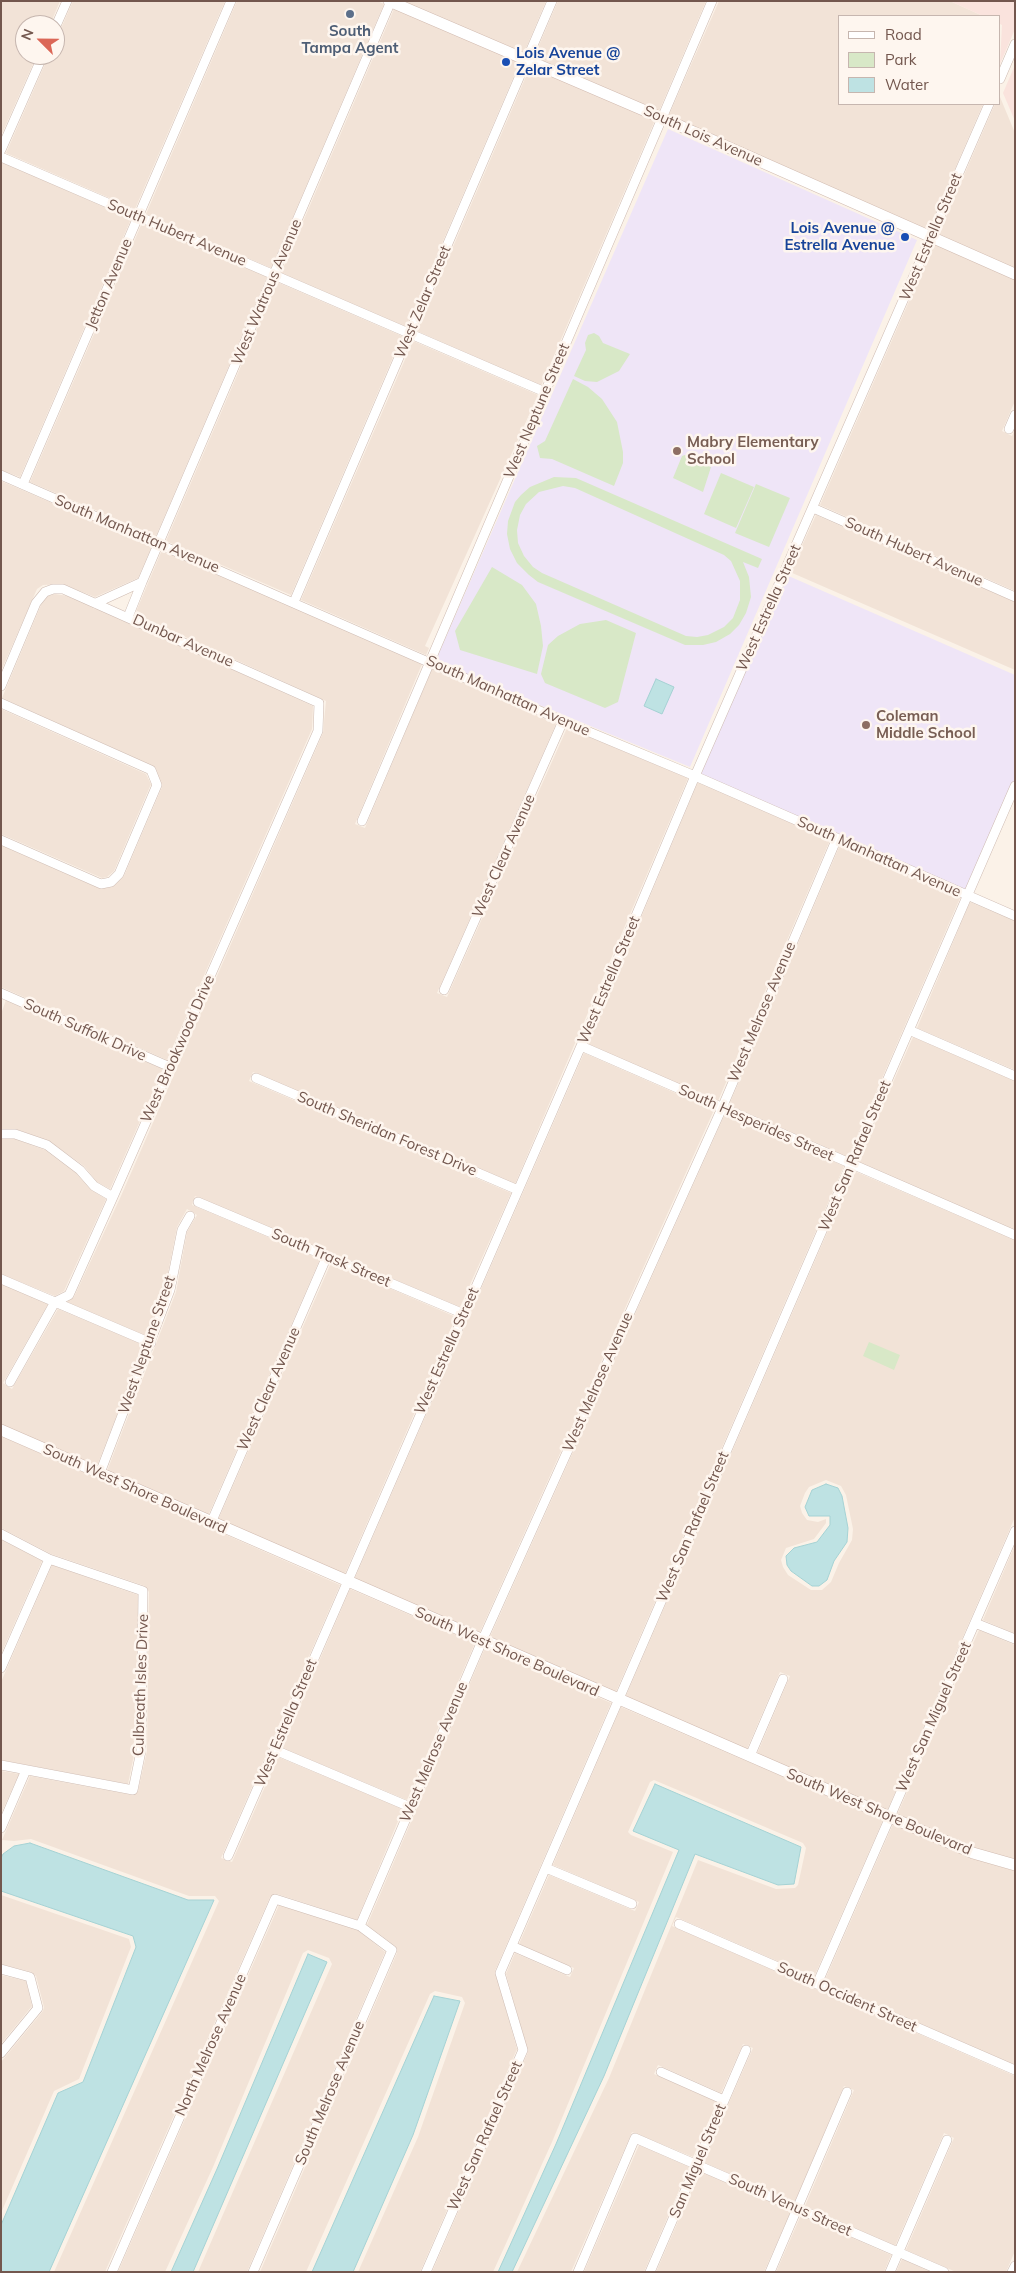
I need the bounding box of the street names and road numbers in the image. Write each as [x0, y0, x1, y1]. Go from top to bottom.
street label: South Lois Avenue [641, 102, 765, 170]
street label: West Estrella Street [896, 170, 966, 304]
street label: South Hubert Avenue [105, 196, 249, 270]
street label: West Watrous Avenue [228, 216, 306, 368]
street label: Jetton Avenue [82, 236, 136, 332]
street label: West Zelar Street [391, 243, 455, 361]
street label: West Neptune Street [500, 341, 574, 481]
street label: South Manhattan Avenue [52, 491, 222, 577]
street label: South Hubert Avenue [842, 513, 986, 591]
street label: West Estrella Street [733, 542, 805, 674]
street label: Dunbar Avenue [130, 611, 236, 671]
street label: South Manhattan Avenue [423, 652, 593, 740]
street label: West Clear Avenue [469, 792, 539, 920]
street label: South Manhattan Avenue [794, 813, 964, 901]
street label: West Estrella Street [574, 913, 644, 1047]
street label: West Melrose Avenue [724, 939, 800, 1085]
street label: West Brookwood Drive [137, 972, 219, 1126]
street label: South Suffolk Drive [21, 995, 149, 1065]
street label: West San Rafael Street [815, 1078, 895, 1234]
street label: South Hesperides Street [676, 1081, 836, 1165]
street label: South Sheridan Forest Drive [294, 1088, 480, 1180]
street label: South Trask Street [269, 1225, 393, 1291]
street label: West Neptune Street [115, 1274, 179, 1416]
street label: West Estrella Street [411, 1285, 483, 1417]
street label: West Melrose Avenue [559, 1309, 637, 1455]
street label: West Clear Avenue [234, 1325, 304, 1453]
street label: South West Shore Boulevard [40, 1440, 230, 1538]
street label: West San Rafael Street [653, 1449, 733, 1605]
street label: South West Shore Boulevard [412, 1603, 602, 1701]
street label: Culbreath Isles Drive [130, 1614, 152, 1756]
street label: West San Miguel Street [893, 1639, 975, 1795]
street label: West Estrella Street [251, 1656, 321, 1790]
street label: West Melrose Avenue [396, 1679, 472, 1825]
street label: South West Shore Boulevard [784, 1765, 974, 1859]
street label: South Occident Street [774, 1958, 920, 2036]
street label: North Melrose Avenue [171, 1971, 251, 2119]
street label: South Melrose Avenue [291, 2018, 369, 2168]
street label: West San Rafael Street [444, 2058, 526, 2214]
street label: San Miguel Street [666, 2101, 730, 2221]
street label: South Venus Street [726, 2170, 854, 2240]

